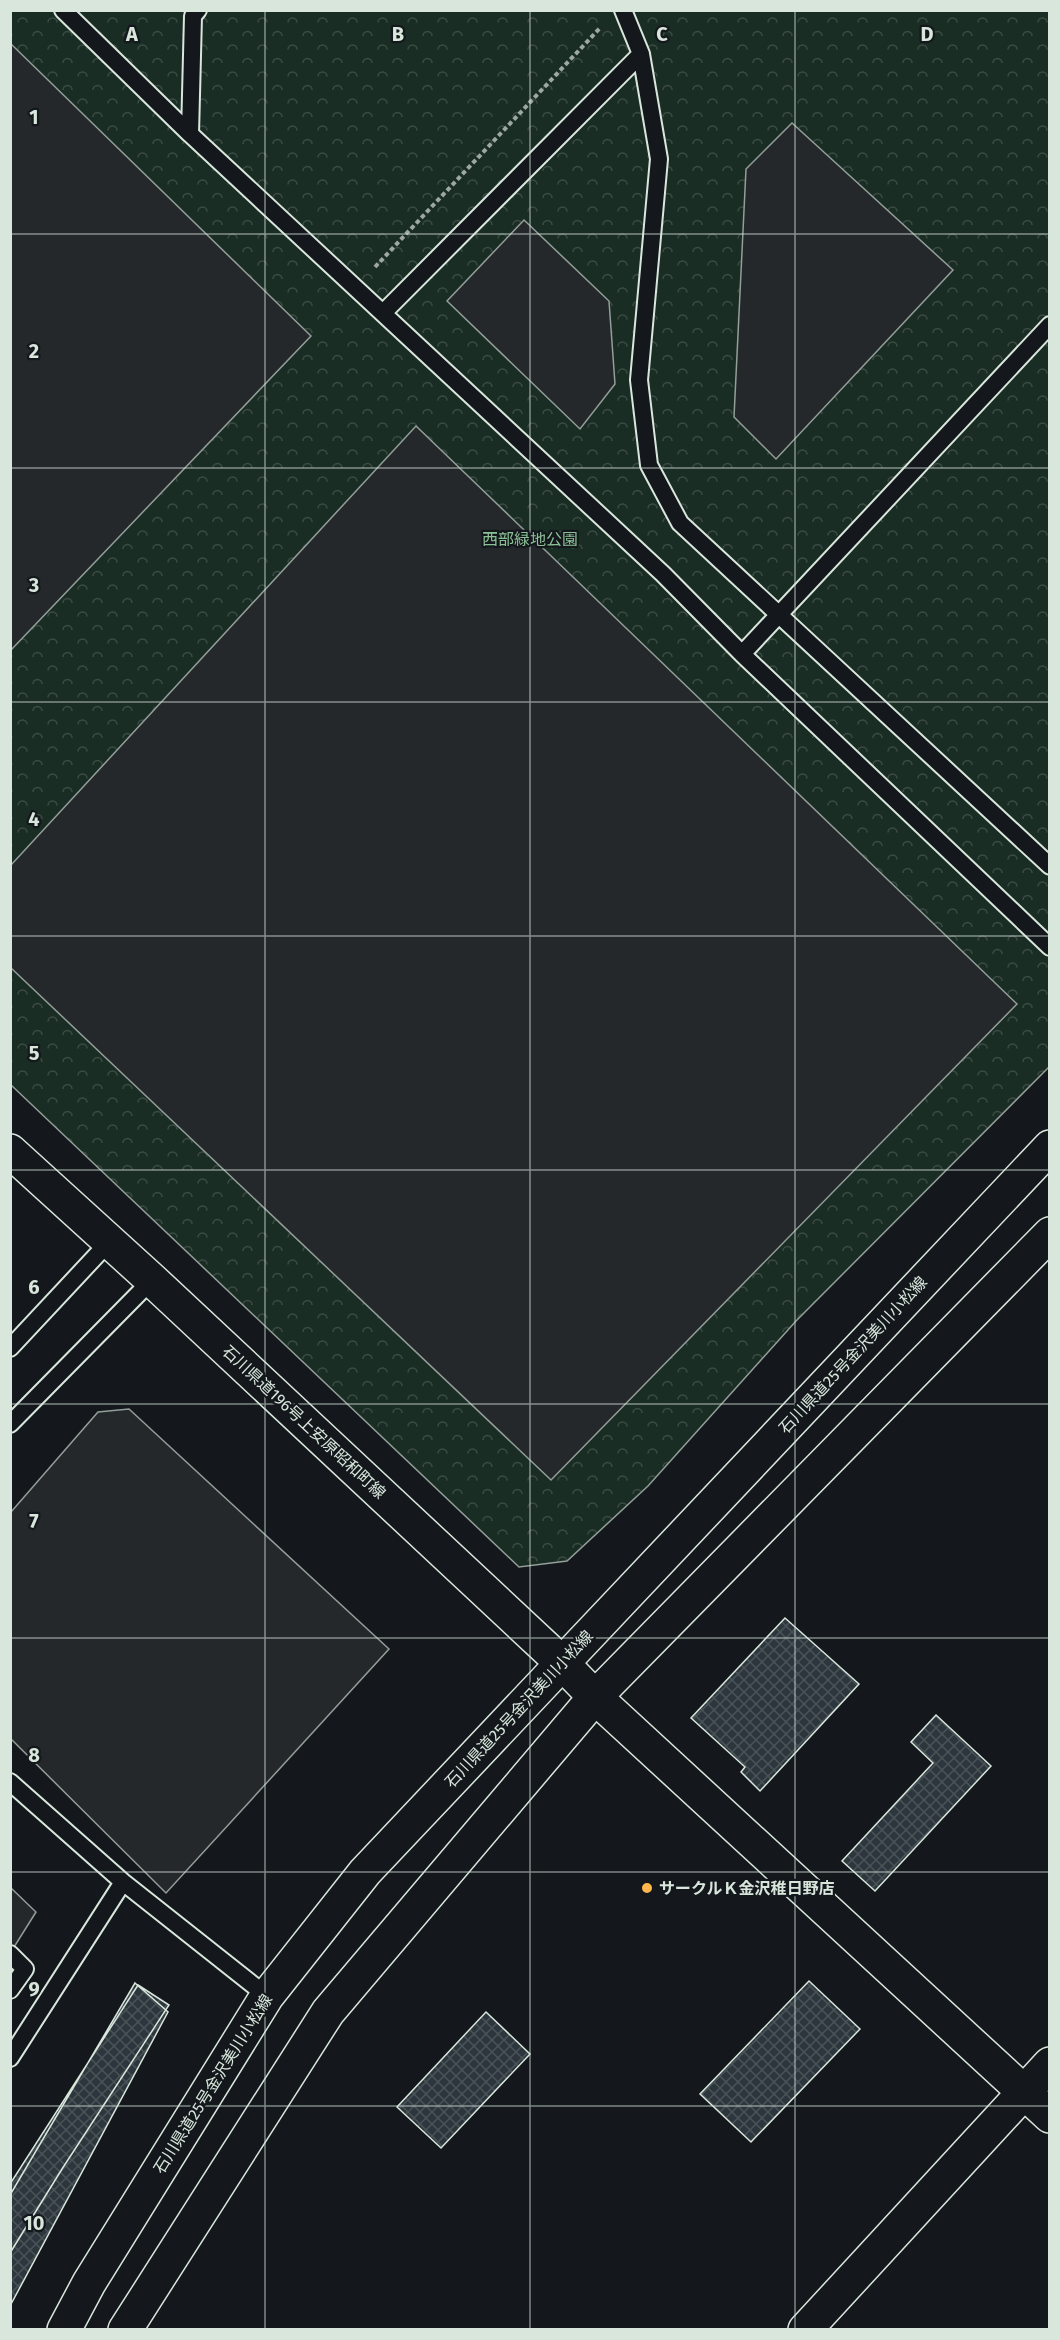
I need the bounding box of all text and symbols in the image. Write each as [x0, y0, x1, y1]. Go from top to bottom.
text: A [125, 22, 139, 46]
text: B [392, 22, 404, 46]
text: C [656, 22, 668, 46]
text: D [920, 22, 934, 46]
text: 1 [29, 105, 39, 129]
text: 2 [29, 339, 39, 363]
park label: 西部緑地公園 [482, 530, 578, 549]
text: 3 [28, 573, 39, 597]
text: 4 [28, 807, 40, 831]
text: 5 [29, 1041, 40, 1065]
street label: 石川県道25号金沢美川小松線 [775, 1272, 931, 1438]
text: 6 [28, 1275, 40, 1299]
street label: 石川県道196号上安原昭和町線 [219, 1341, 389, 1503]
text: 7 [29, 1509, 39, 1533]
street label: 石川県道25号金沢美川小松線 [441, 1626, 597, 1792]
text: 8 [28, 1743, 40, 1767]
place label: サークルＫ金沢稚日野店 [659, 1879, 835, 1898]
marker: サークルＫ金沢稚日野店 [640, 1881, 654, 1895]
text: 9 [28, 1977, 40, 2001]
street label: 石川県道25号金沢美川小松線 [150, 1991, 276, 2177]
text: 10 [24, 2211, 44, 2235]

